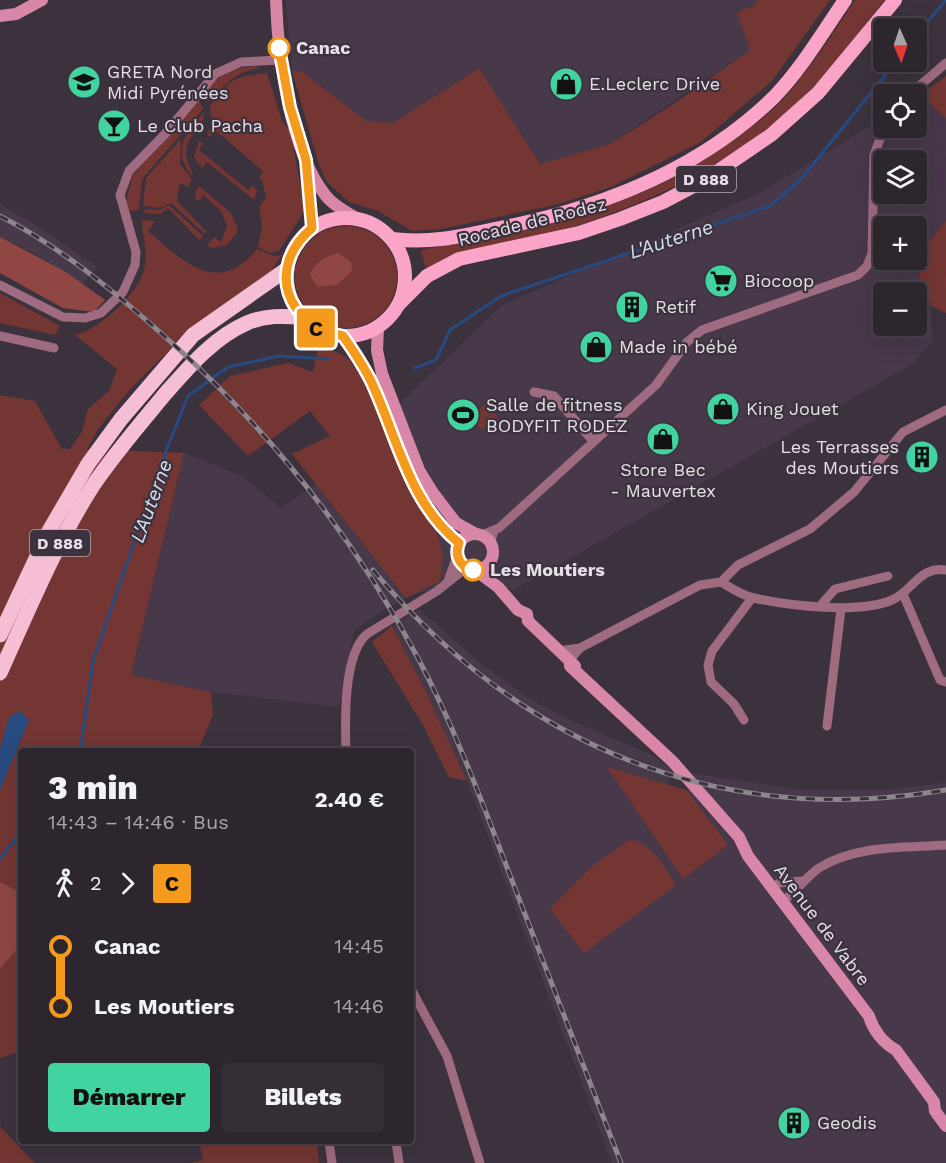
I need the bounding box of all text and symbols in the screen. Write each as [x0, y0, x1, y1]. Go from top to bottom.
north arrow [873, 18, 927, 72]
map controls [873, 18, 927, 336]
marker: Canac [268, 37, 290, 59]
place label: Canac [296, 37, 350, 58]
place label: GRETA Nord Midi Pyrénées [107, 61, 228, 103]
school or university icon: GRETA Nord Midi Pyrénées [66, 64, 102, 100]
shop icon: E.Leclerc Drive [548, 66, 584, 102]
place label: E.Leclerc Drive [589, 73, 720, 94]
button: locate [873, 84, 927, 138]
bar icon: Le Club Pacha [96, 108, 132, 144]
place label: Le Club Pacha [137, 115, 263, 136]
button: layers [873, 150, 927, 204]
road number: D 888 [676, 166, 736, 192]
street label: Rocade de Rodez [456, 193, 608, 250]
water label: L'Auterne [626, 214, 716, 264]
button: + [873, 216, 927, 270]
supermarket icon: Biocoop [703, 263, 739, 299]
place label: Biocoop [744, 270, 814, 291]
button: − [873, 282, 927, 336]
building icon: Retif [614, 289, 650, 325]
place label: Retif [655, 296, 696, 317]
line badge: C [296, 308, 336, 348]
text: C [309, 316, 323, 341]
shop icon: Made in bébé [578, 329, 614, 365]
place label: Made in bébé [619, 336, 738, 357]
shop icon: King Jouet [705, 391, 741, 427]
place label: Salle de fitness BODYFIT RODEZ [486, 394, 628, 436]
sports icon: Salle de fitness BODYFIT RODEZ [445, 397, 481, 433]
place label: King Jouet [746, 398, 839, 419]
shop icon: Store Bec - Mauvertex [645, 421, 681, 457]
place label: Les Terrasses des Moutiers [780, 436, 899, 478]
building icon: Les Terrasses des Moutiers [904, 439, 940, 475]
water label: L'Auterne [125, 456, 177, 546]
place label: Store Bec - Mauvertex [610, 459, 716, 501]
road number: D 888 [30, 530, 90, 556]
marker: Les Moutiers [462, 559, 484, 581]
place label: Les Moutiers [490, 559, 605, 580]
text: 3 min [48, 768, 138, 807]
text: 2.40 € [314, 787, 384, 812]
text: 14:43 – 14:46 · Bus [48, 810, 229, 834]
street label: Avenue de Vabre [770, 860, 875, 990]
icon: walk [48, 867, 81, 900]
icon: forward [111, 867, 144, 900]
text: 2 [90, 871, 102, 895]
text: C [165, 871, 179, 896]
text: Canac [94, 934, 161, 959]
text: 14:45 [334, 934, 384, 958]
text: Les Moutiers [94, 994, 234, 1019]
text: 14:46 [334, 994, 384, 1018]
button: Démarrer [48, 1063, 210, 1132]
button: Billets [222, 1063, 384, 1132]
building icon: Geodis [776, 1105, 812, 1141]
place label: Geodis [817, 1112, 877, 1133]

